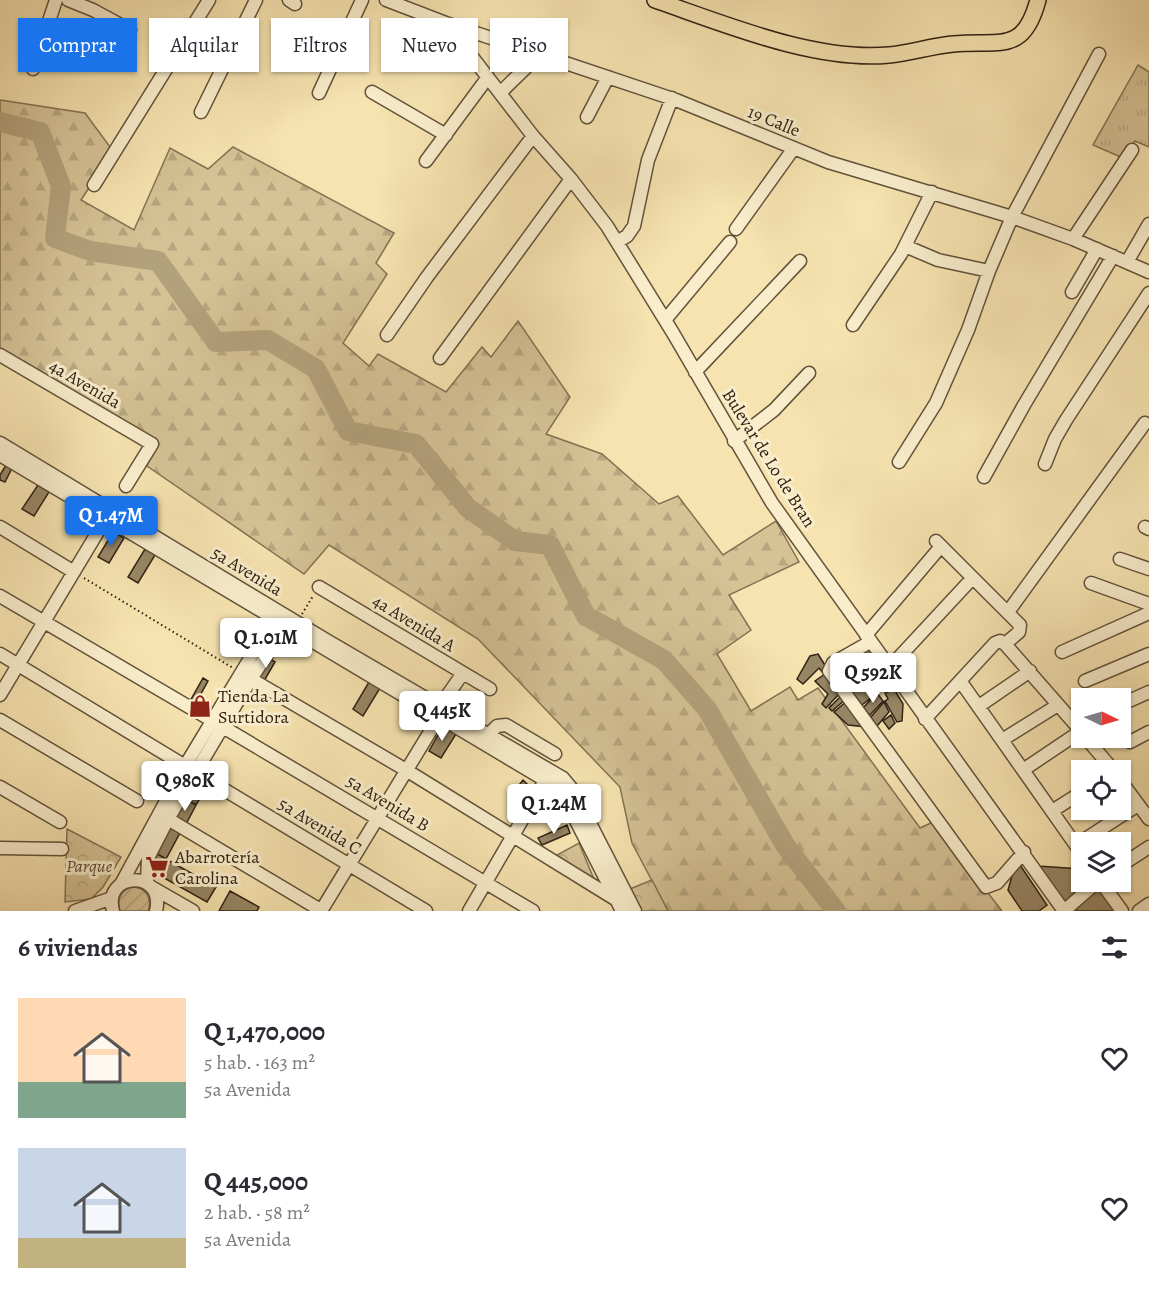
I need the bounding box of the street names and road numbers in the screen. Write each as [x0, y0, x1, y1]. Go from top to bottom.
street label: 19 Calle [744, 100, 804, 142]
street label: 4a Avenida [45, 354, 126, 414]
street label: Bulevar de Lo de Bran [717, 384, 821, 532]
street label: 5a Avenida [207, 540, 287, 602]
street label: 4a Avenida A [368, 589, 461, 658]
street label: 5a Avenida B [342, 769, 434, 837]
street label: 5a Avenida C [274, 792, 366, 860]

